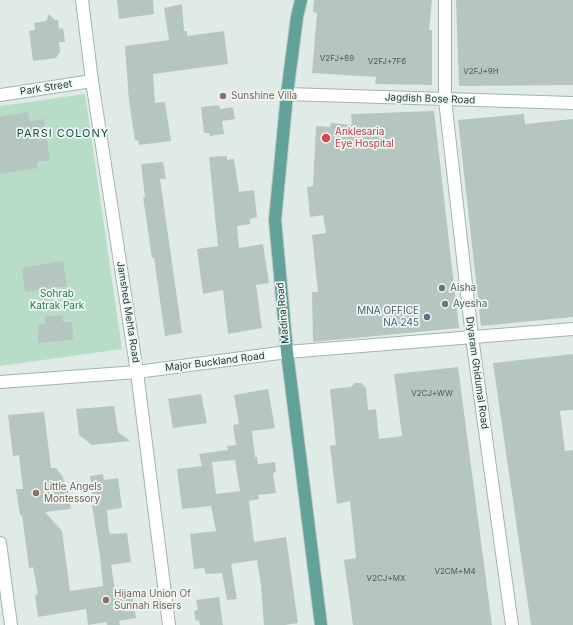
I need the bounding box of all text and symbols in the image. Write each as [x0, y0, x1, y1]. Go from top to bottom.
house number: V2FJ+69 [320, 54, 354, 64]
house number: V2FJ+7F6 [368, 57, 406, 67]
house number: V2FJ+9H [463, 67, 499, 77]
street label: Park Street [19, 78, 73, 98]
place label: Sunshine Villa [231, 90, 297, 102]
marker: Sunshine Villa [218, 91, 228, 101]
street label: Jagdish Bose Road [385, 91, 475, 107]
place label: Anklesaria Eye Hospital [335, 126, 394, 150]
district label: PARSI COLONY [17, 127, 109, 141]
marker: Anklesaria Eye Hospital [320, 132, 332, 144]
street label: Jamshed Mehta Road [114, 260, 142, 364]
street label: Madina Road [274, 282, 292, 344]
place label: Aisha [450, 282, 476, 294]
marker: Aisha [437, 283, 447, 293]
park label: Sohrab Katrak Park [30, 288, 84, 312]
place label: Ayesha [453, 298, 487, 310]
marker: Ayesha [440, 299, 450, 309]
place label: MNA OFFICE NA 245 [357, 305, 419, 328]
marker: MNA OFFICE NA 245 [422, 312, 432, 322]
street label: Diyaram Ghidumal Road [463, 316, 491, 430]
street label: Major Buckland Road [164, 350, 266, 374]
house number: V2CJ+WW [411, 389, 453, 399]
place label: Little Angels Montessory [44, 481, 102, 504]
marker: Little Angels Montessory [31, 488, 41, 498]
house number: V2CM+M4 [434, 567, 476, 577]
house number: V2CJ+MX [367, 574, 405, 584]
place label: Hijama Union Of Sunnah Risers [114, 588, 191, 612]
marker: Hijama Union Of Sunnah Risers [101, 595, 111, 605]

